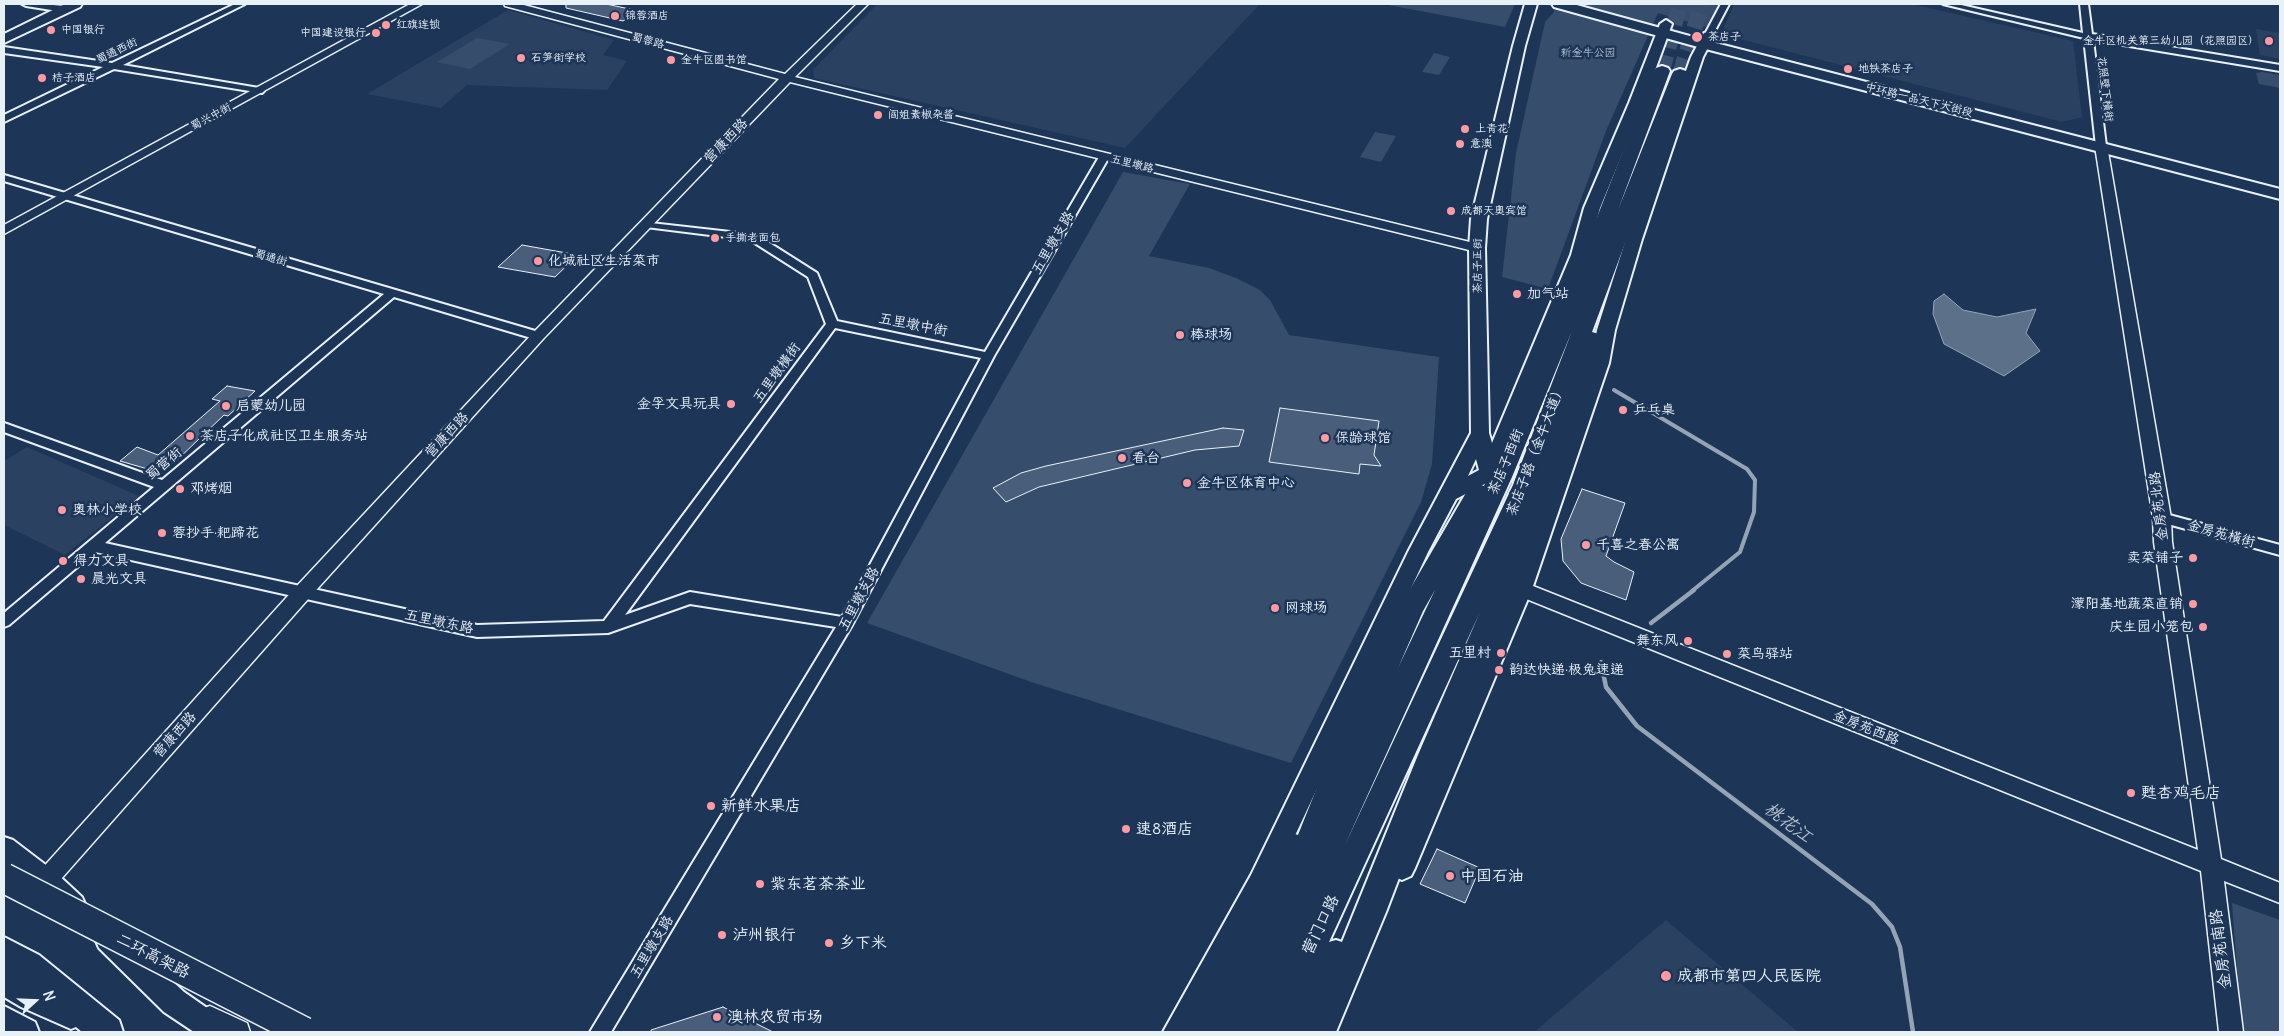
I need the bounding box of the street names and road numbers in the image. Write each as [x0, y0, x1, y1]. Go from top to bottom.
street label: 蜀蓉路 [630, 30, 666, 52]
street label: 蜀通西街 [94, 35, 140, 67]
street label: 花照壁下横街 [2094, 55, 2116, 123]
street label: 中环路一品天下大街段 [1864, 80, 1974, 120]
street label: 蜀兴中街 [188, 101, 234, 133]
street label: 营康西路 [701, 115, 751, 167]
street label: 五里墩路 [1109, 152, 1155, 176]
street label: 五里墩支路 [1028, 208, 1078, 278]
street label: 茶店子正街 [1471, 239, 1485, 293]
street label: 蜀通街 [253, 247, 289, 269]
street label: 五里墩中街 [877, 310, 949, 340]
street label: 五里墩横街 [750, 340, 804, 406]
street label: 茶店子路（金牛大道） [1503, 382, 1569, 518]
street label: 营康西路 [422, 409, 472, 461]
street label: 茶店子西街 [1485, 427, 1527, 497]
street label: 蜀营街 [143, 444, 185, 484]
street label: 金房苑北路 [2146, 470, 2172, 542]
street label: 金房苑横街 [2185, 517, 2257, 551]
street label: 五里墩支路 [835, 564, 883, 634]
street label: 五里墩东路 [403, 607, 475, 637]
street label: 金房苑西路 [1830, 707, 1902, 749]
street label: 营康西路 [150, 709, 200, 761]
street label: 营门口路 [1298, 892, 1344, 958]
street label: 金房苑南路 [2207, 908, 2235, 990]
street label: 五里墩支路 [627, 913, 677, 981]
street label: 二环高架路 [113, 929, 193, 983]

